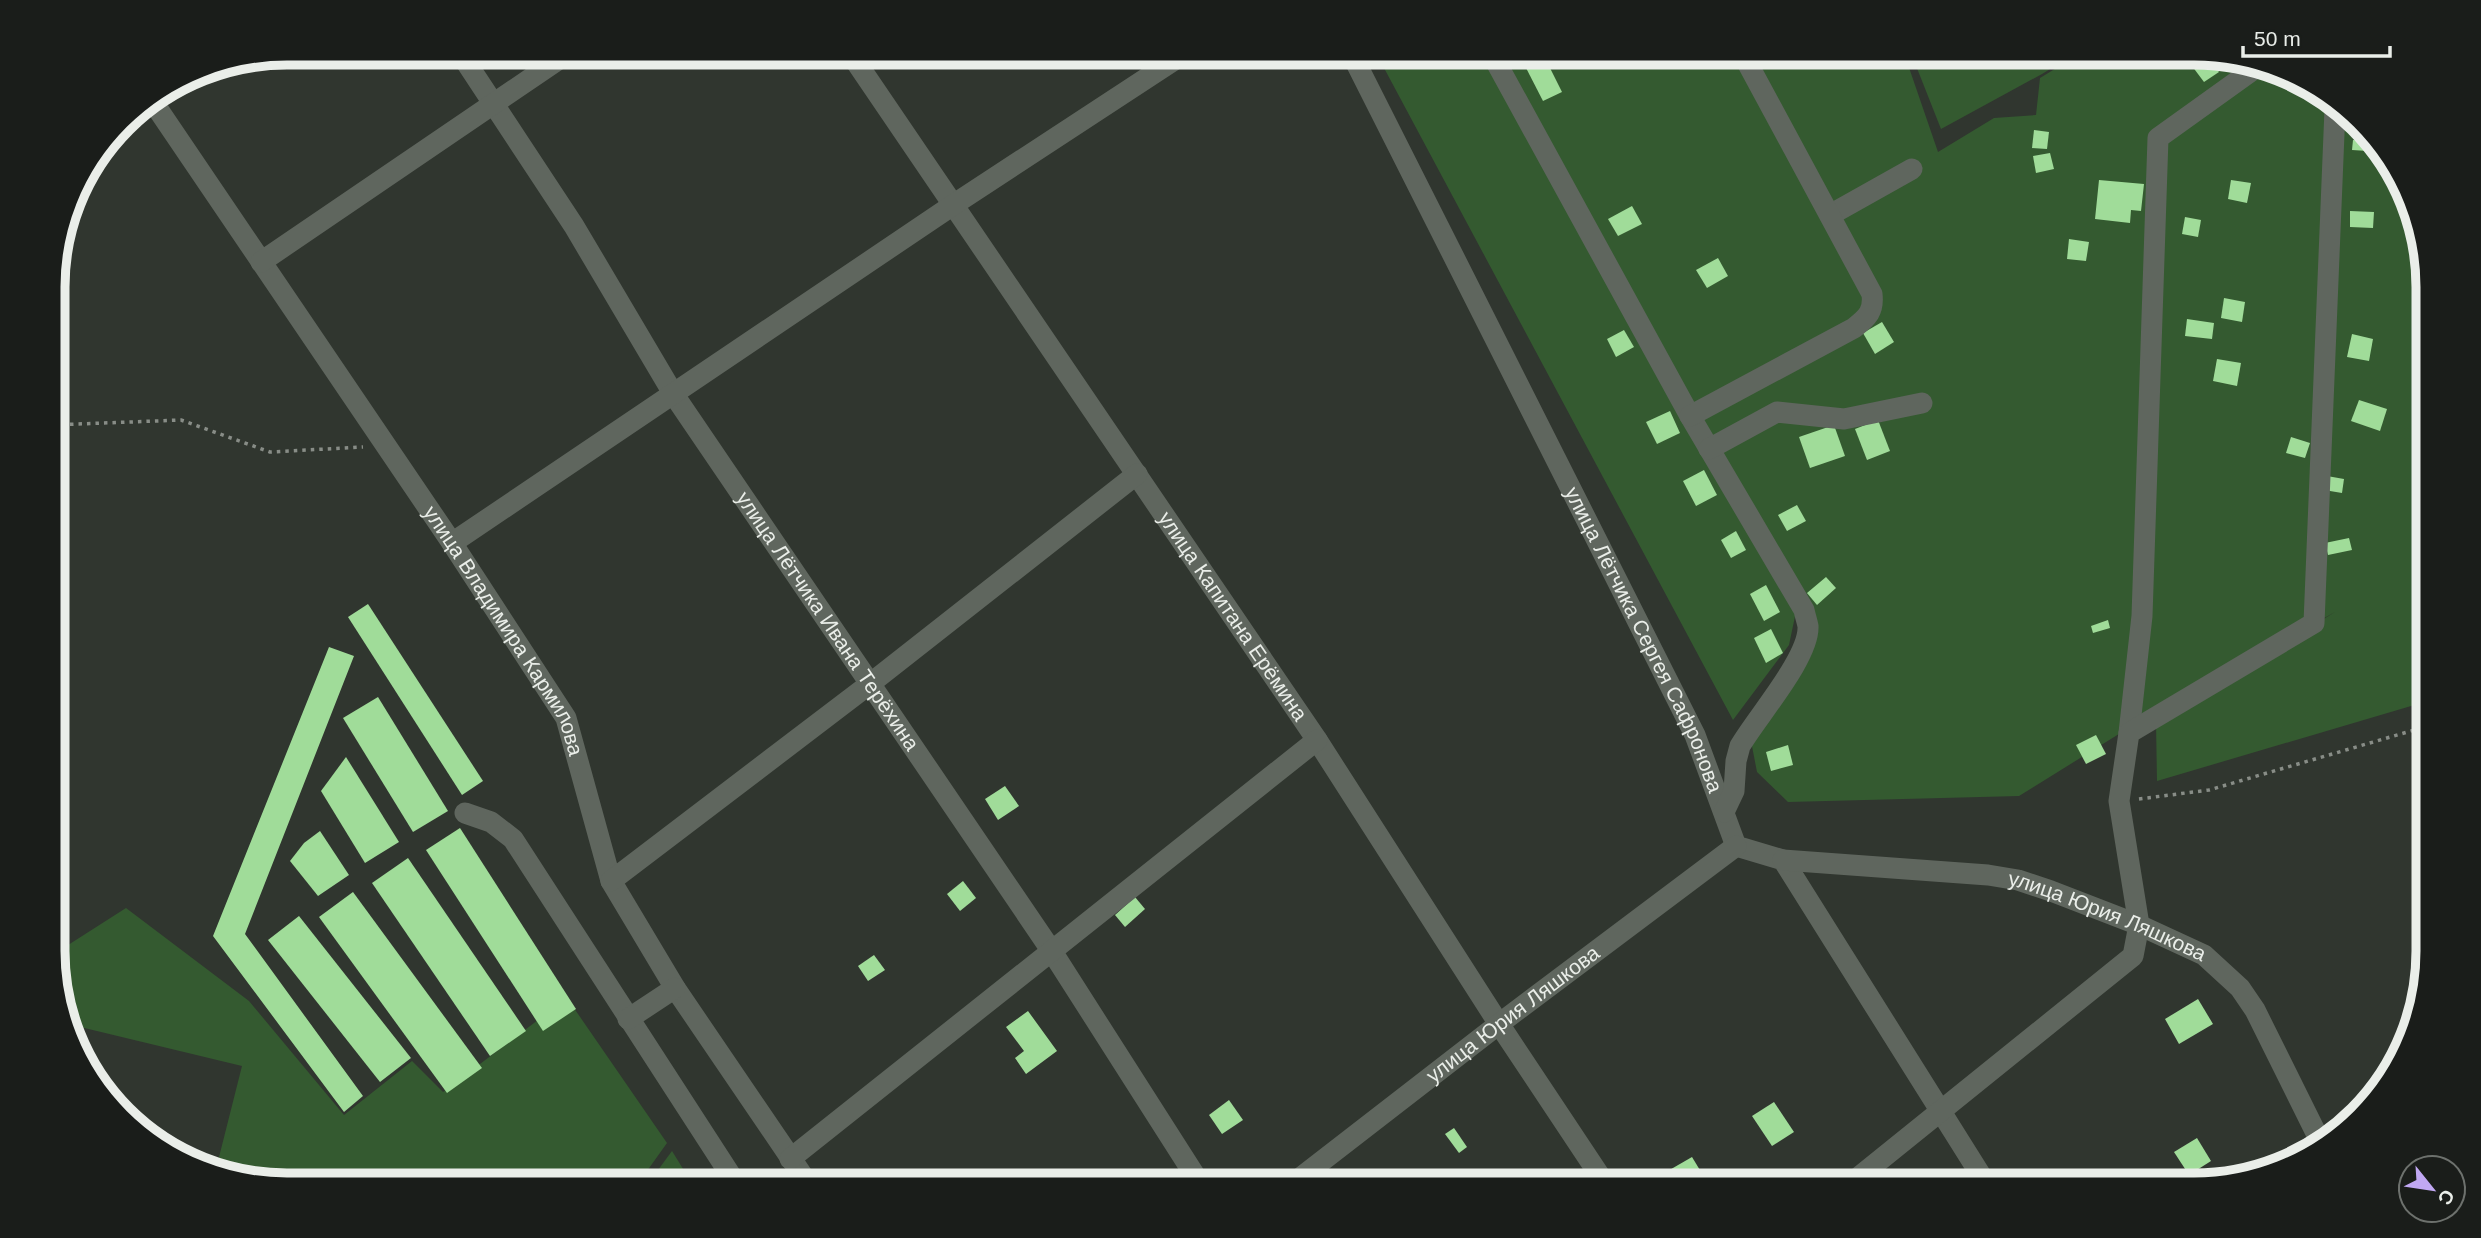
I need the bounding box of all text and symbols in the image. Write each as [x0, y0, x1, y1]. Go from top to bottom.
scale bar [2243, 14, 2390, 58]
text: 50 m [2254, 27, 2301, 50]
street label: улица Лётчика Сергея Сафронова [1561, 483, 1727, 796]
street label: улица Лётчика Ивана Терёхина [732, 487, 924, 755]
street label: улица Владимира Кармилова [419, 501, 588, 758]
street label: улица Капитана Ерёмина [1154, 507, 1313, 725]
street label: улица Юрия Ляшкова [2007, 867, 2210, 966]
street label: улица Юрия Ляшкова [1422, 941, 1604, 1087]
north arrow [2397, 1154, 2467, 1224]
text: С [2434, 1186, 2459, 1209]

